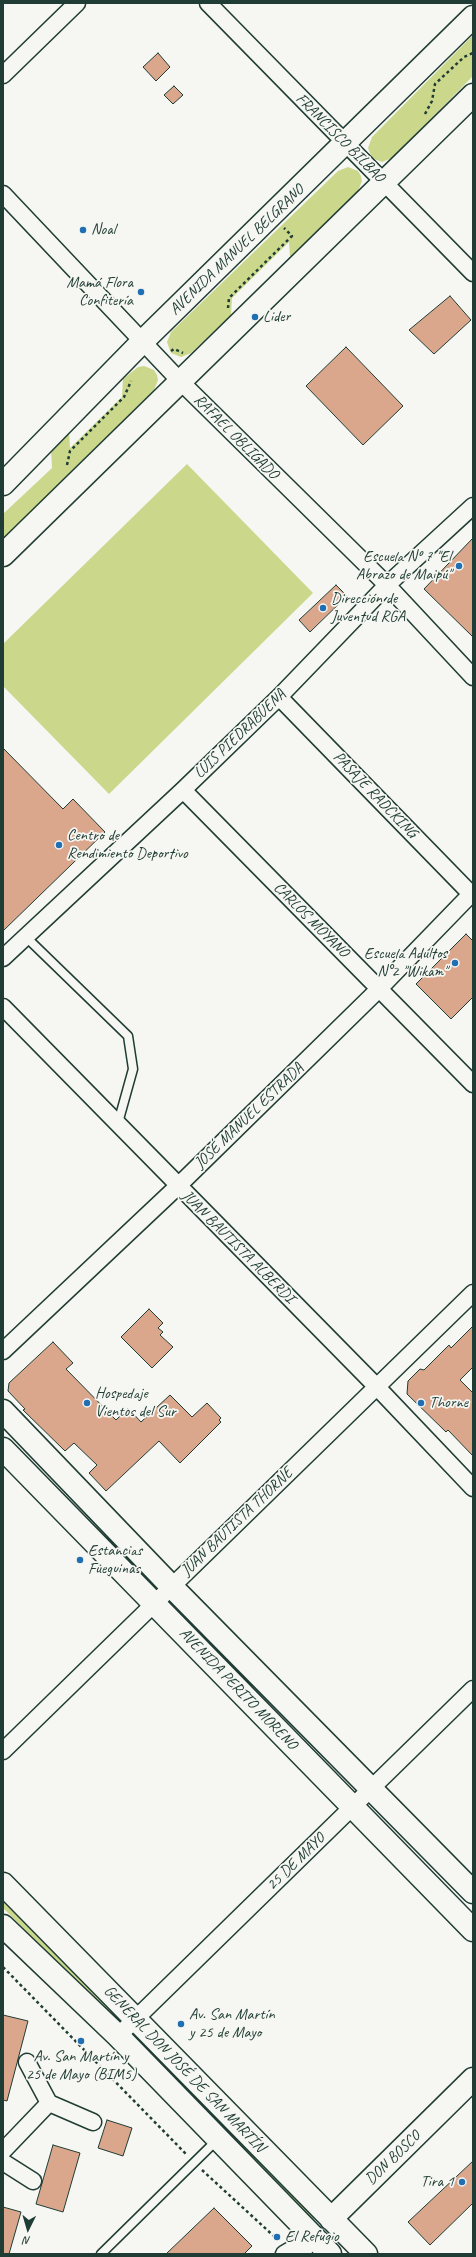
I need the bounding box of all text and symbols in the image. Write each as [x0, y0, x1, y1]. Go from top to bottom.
street label: FRANCISCO BILBAO [291, 89, 389, 187]
street label: AVENIDA MANUEL BELGRANO [166, 181, 308, 319]
place label: Noal [91, 220, 115, 240]
marker: Noal [78, 225, 88, 235]
place label: Mamá Flora Confitería [67, 273, 133, 311]
marker: Mamá Flora Confitería [136, 287, 146, 297]
place label: Lider [263, 307, 290, 327]
marker: Lider [250, 312, 260, 322]
street label: RAFAEL OBLIGADO [189, 390, 283, 484]
place label: Escuela Nº 7 "El Abrazo de Maipú" [356, 547, 451, 585]
marker: Escuela Nº 7 "El Abrazo de Maipú" [454, 561, 464, 571]
place label: Dirección de Juventud RGA [331, 589, 405, 627]
marker: Dirección de Juventud RGA [318, 603, 328, 613]
street label: LUIS PIEDRABUENA [190, 685, 290, 783]
street label: PASAJE RADCKING [329, 748, 421, 842]
place label: Centro de Rendimiento Deportivo [67, 826, 188, 864]
marker: Centro de Rendimiento Deportivo [54, 840, 64, 850]
street label: CARLOS MOYANO [269, 878, 353, 962]
place label: Escuela Adultos N°2 "Wikam" [364, 944, 447, 982]
marker: Escuela Adultos N°2 "Wikam" [450, 958, 460, 968]
street label: JOSÉ MANUEL ESTRADA [191, 1059, 307, 1173]
street label: JUAN BAUTISTA ALBERDI [178, 1187, 298, 1307]
place label: Hospedaje Vientos del Sur [95, 1384, 176, 1422]
place label: Thorne [429, 1393, 468, 1413]
marker: Hospedaje Vientos del Sur [82, 1398, 92, 1408]
marker: Thorne [416, 1398, 426, 1408]
street label: JUAN BAUTISTA THORNE [177, 1464, 297, 1580]
place label: Estancias Fueguinas [88, 1541, 142, 1579]
marker: Estancias Fueguinas [75, 1555, 85, 1565]
street label: AVENIDA PERITO MORENO [175, 1624, 301, 1754]
street label: 25 DE MAYO [263, 1829, 329, 1895]
street label: GENERAL DON JOSÉ DE SAN MARTÍN [99, 1982, 269, 2156]
place label: Av. San Martín y 25 de Mayo [189, 2005, 275, 2043]
marker: Av. San Martín y 25 de Mayo [176, 2019, 186, 2029]
marker: Av. San Martín y 25 de Mayo (BIM5) [76, 2036, 86, 2046]
place label: Av. San Martín y 25 de Mayo (BIM5) [26, 2047, 136, 2085]
street label: DON BOSCO [361, 2127, 425, 2189]
place label: Tira 1 [420, 2172, 454, 2192]
marker: Tira 1 [457, 2177, 467, 2187]
north arrow [8, 2209, 48, 2249]
place label: El Refugio [285, 2227, 339, 2247]
marker: El Refugio [272, 2232, 282, 2242]
text: N [23, 2234, 31, 2248]

